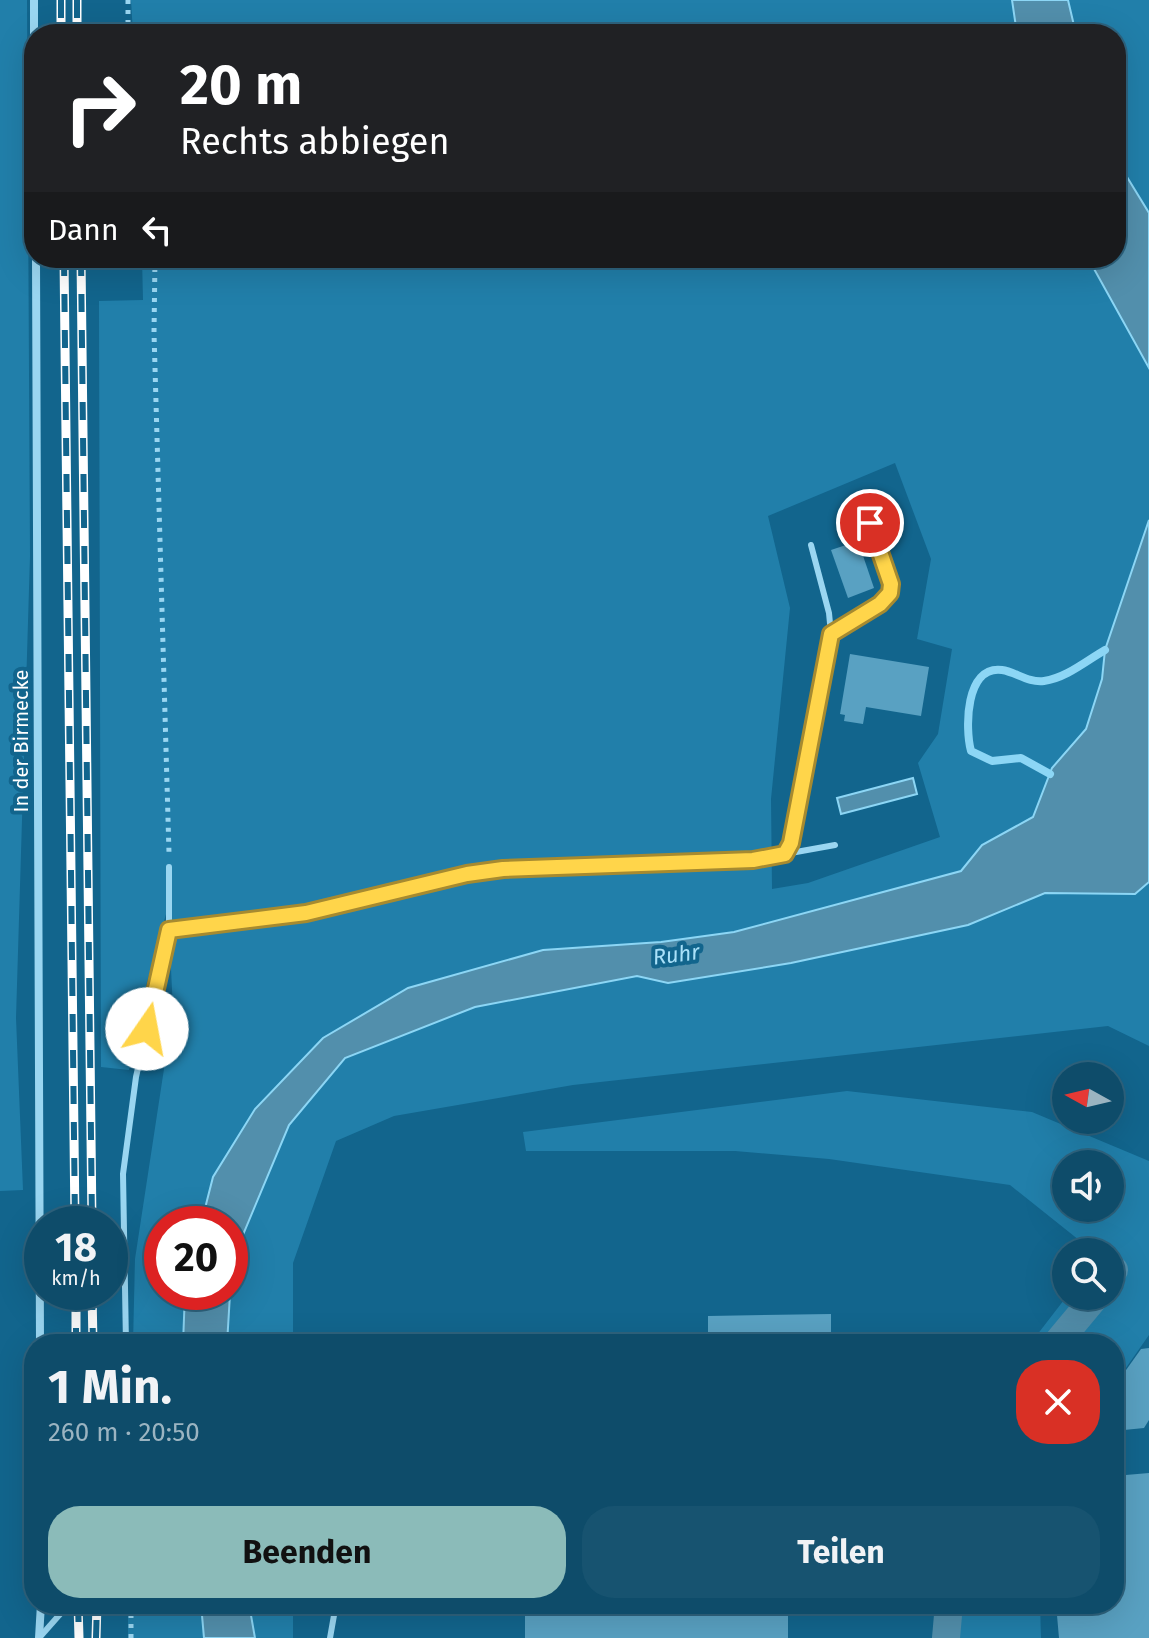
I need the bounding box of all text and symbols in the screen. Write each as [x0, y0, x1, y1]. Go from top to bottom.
text: 20 m [180, 52, 302, 119]
icon: right [48, 56, 152, 160]
text: Rechts abbiegen [180, 120, 450, 164]
icon: left [135, 208, 179, 252]
text: Dann [48, 212, 119, 248]
pin [836, 489, 904, 557]
icon: arrive [848, 501, 892, 545]
street label: In der Birmecke [9, 670, 33, 812]
water label: Ruhr [651, 938, 702, 971]
position arrow [105, 987, 189, 1071]
north arrow [1052, 1062, 1124, 1134]
map controls [1052, 1062, 1124, 1310]
button: sound [1052, 1150, 1124, 1222]
speed limit sign: 20 [144, 1206, 248, 1310]
text: 18 [55, 1224, 97, 1272]
button: search [1052, 1238, 1124, 1310]
text: km/h [51, 1266, 101, 1290]
text: 1 Min. [48, 1358, 172, 1416]
button: close [1016, 1360, 1100, 1444]
text: 260 m · 20:50 [48, 1417, 200, 1448]
button: Beenden [48, 1506, 566, 1598]
button: Teilen [582, 1506, 1100, 1598]

